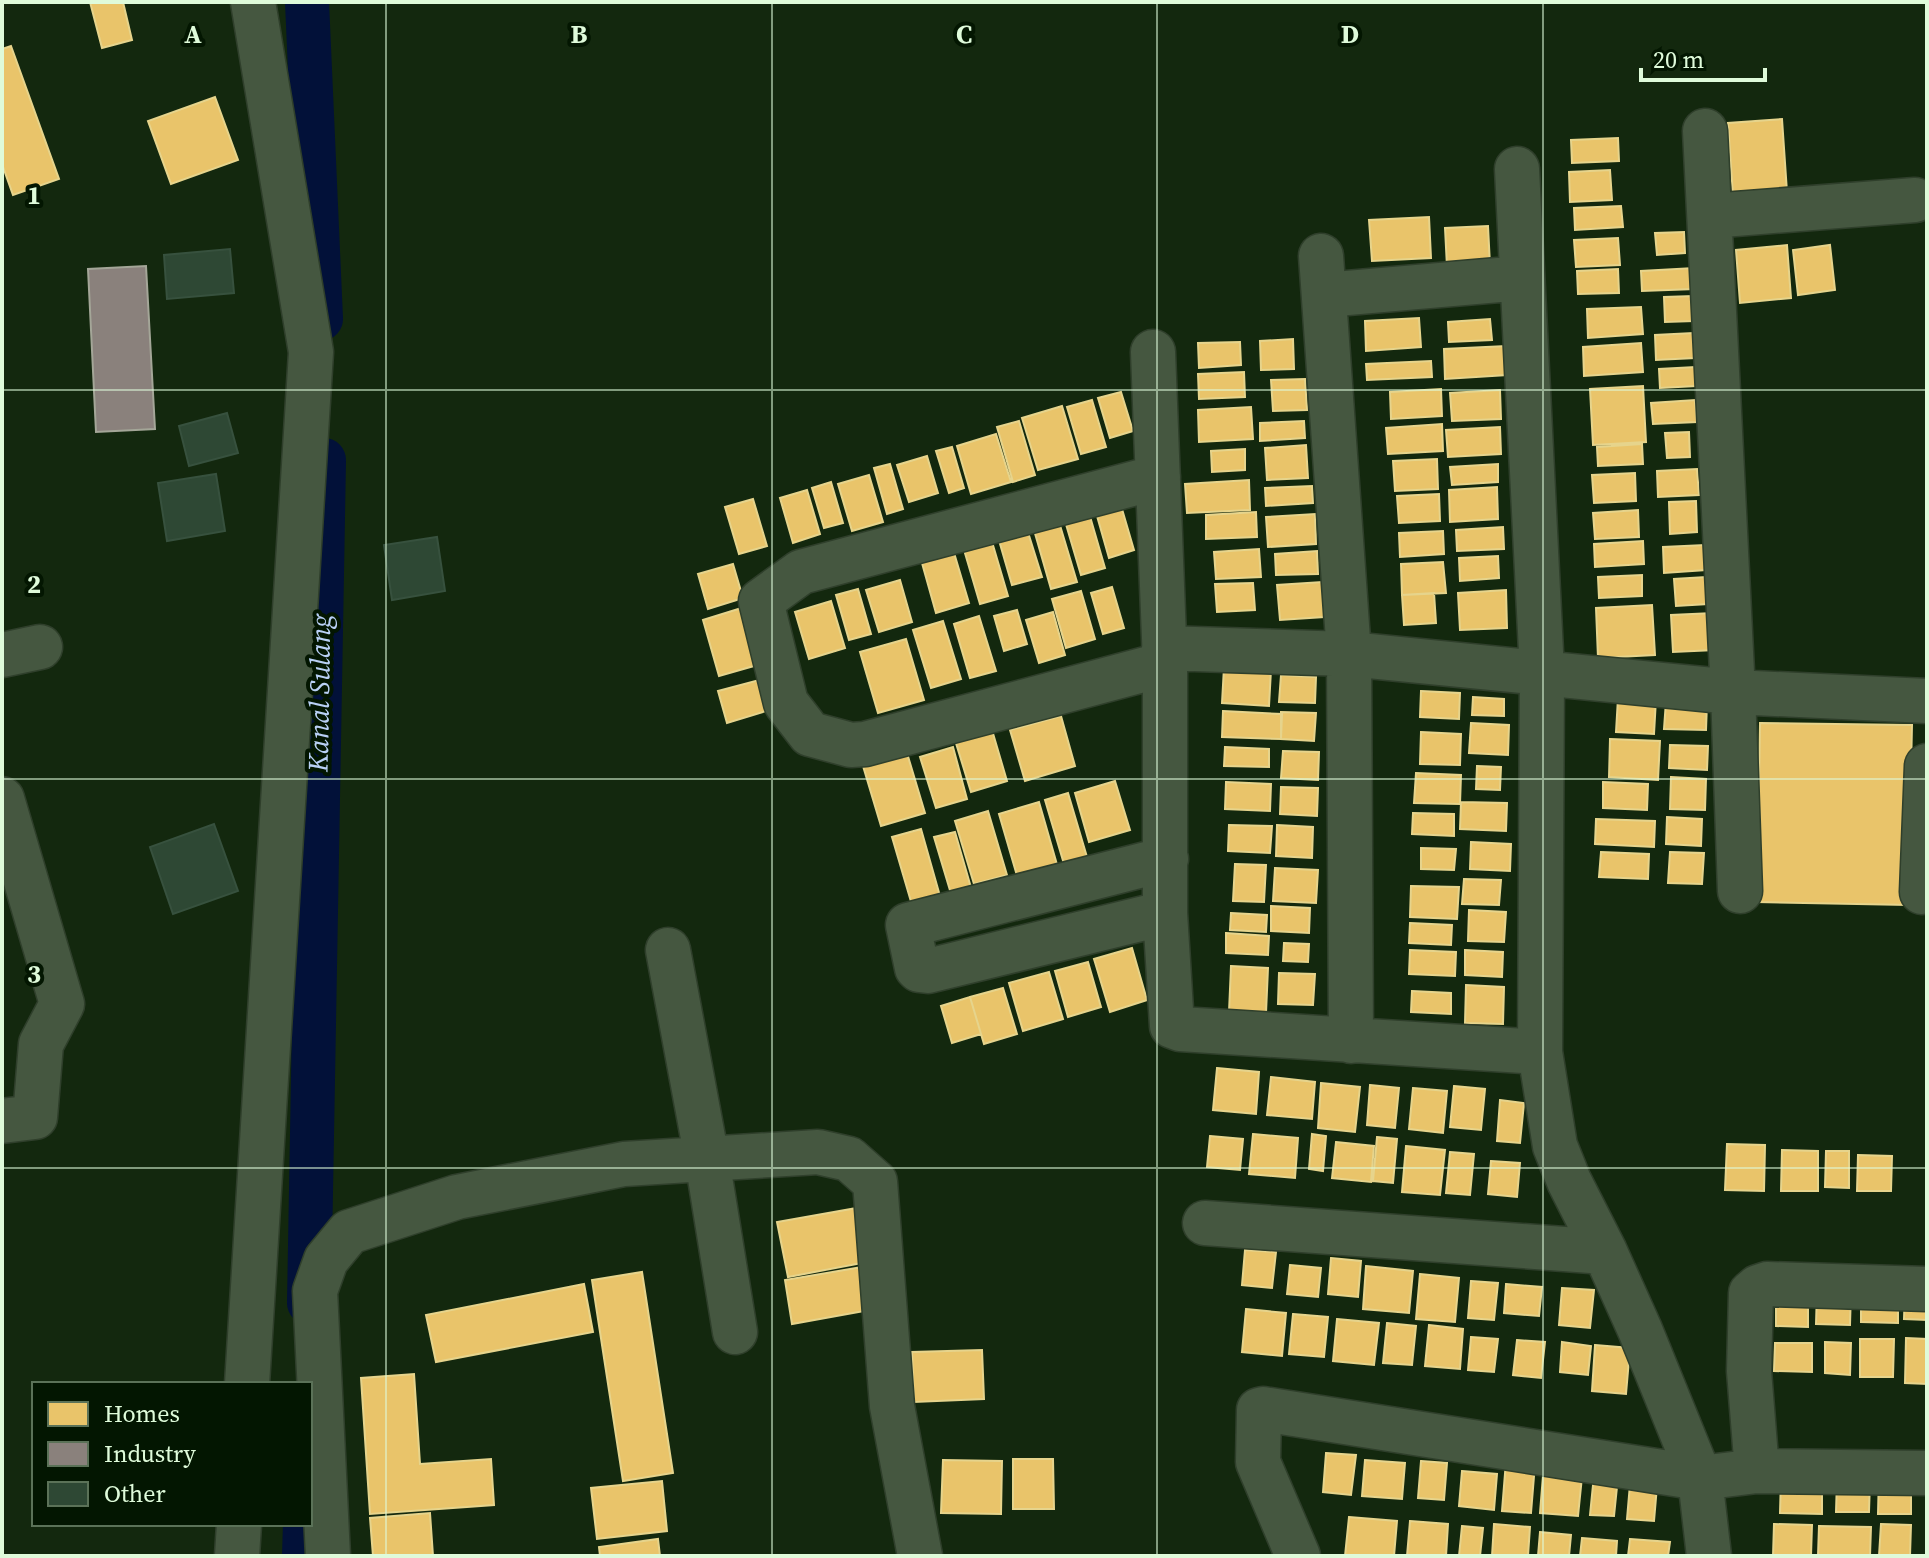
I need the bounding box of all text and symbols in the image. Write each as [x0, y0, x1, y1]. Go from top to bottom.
text: A [184, 16, 202, 52]
text: B [571, 16, 588, 52]
text: C [956, 16, 972, 52]
text: D [1341, 16, 1359, 52]
scale bar [1641, 32, 1765, 82]
text: 20 m [1653, 43, 1704, 76]
text: 1 [27, 177, 41, 213]
text: 2 [27, 566, 41, 602]
water label: Kanal Sulang [299, 612, 339, 773]
text: 3 [27, 956, 41, 992]
legend [32, 1382, 312, 1526]
text: Homes [104, 1397, 180, 1430]
text: Industry [104, 1437, 196, 1470]
text: Other [104, 1477, 166, 1510]

